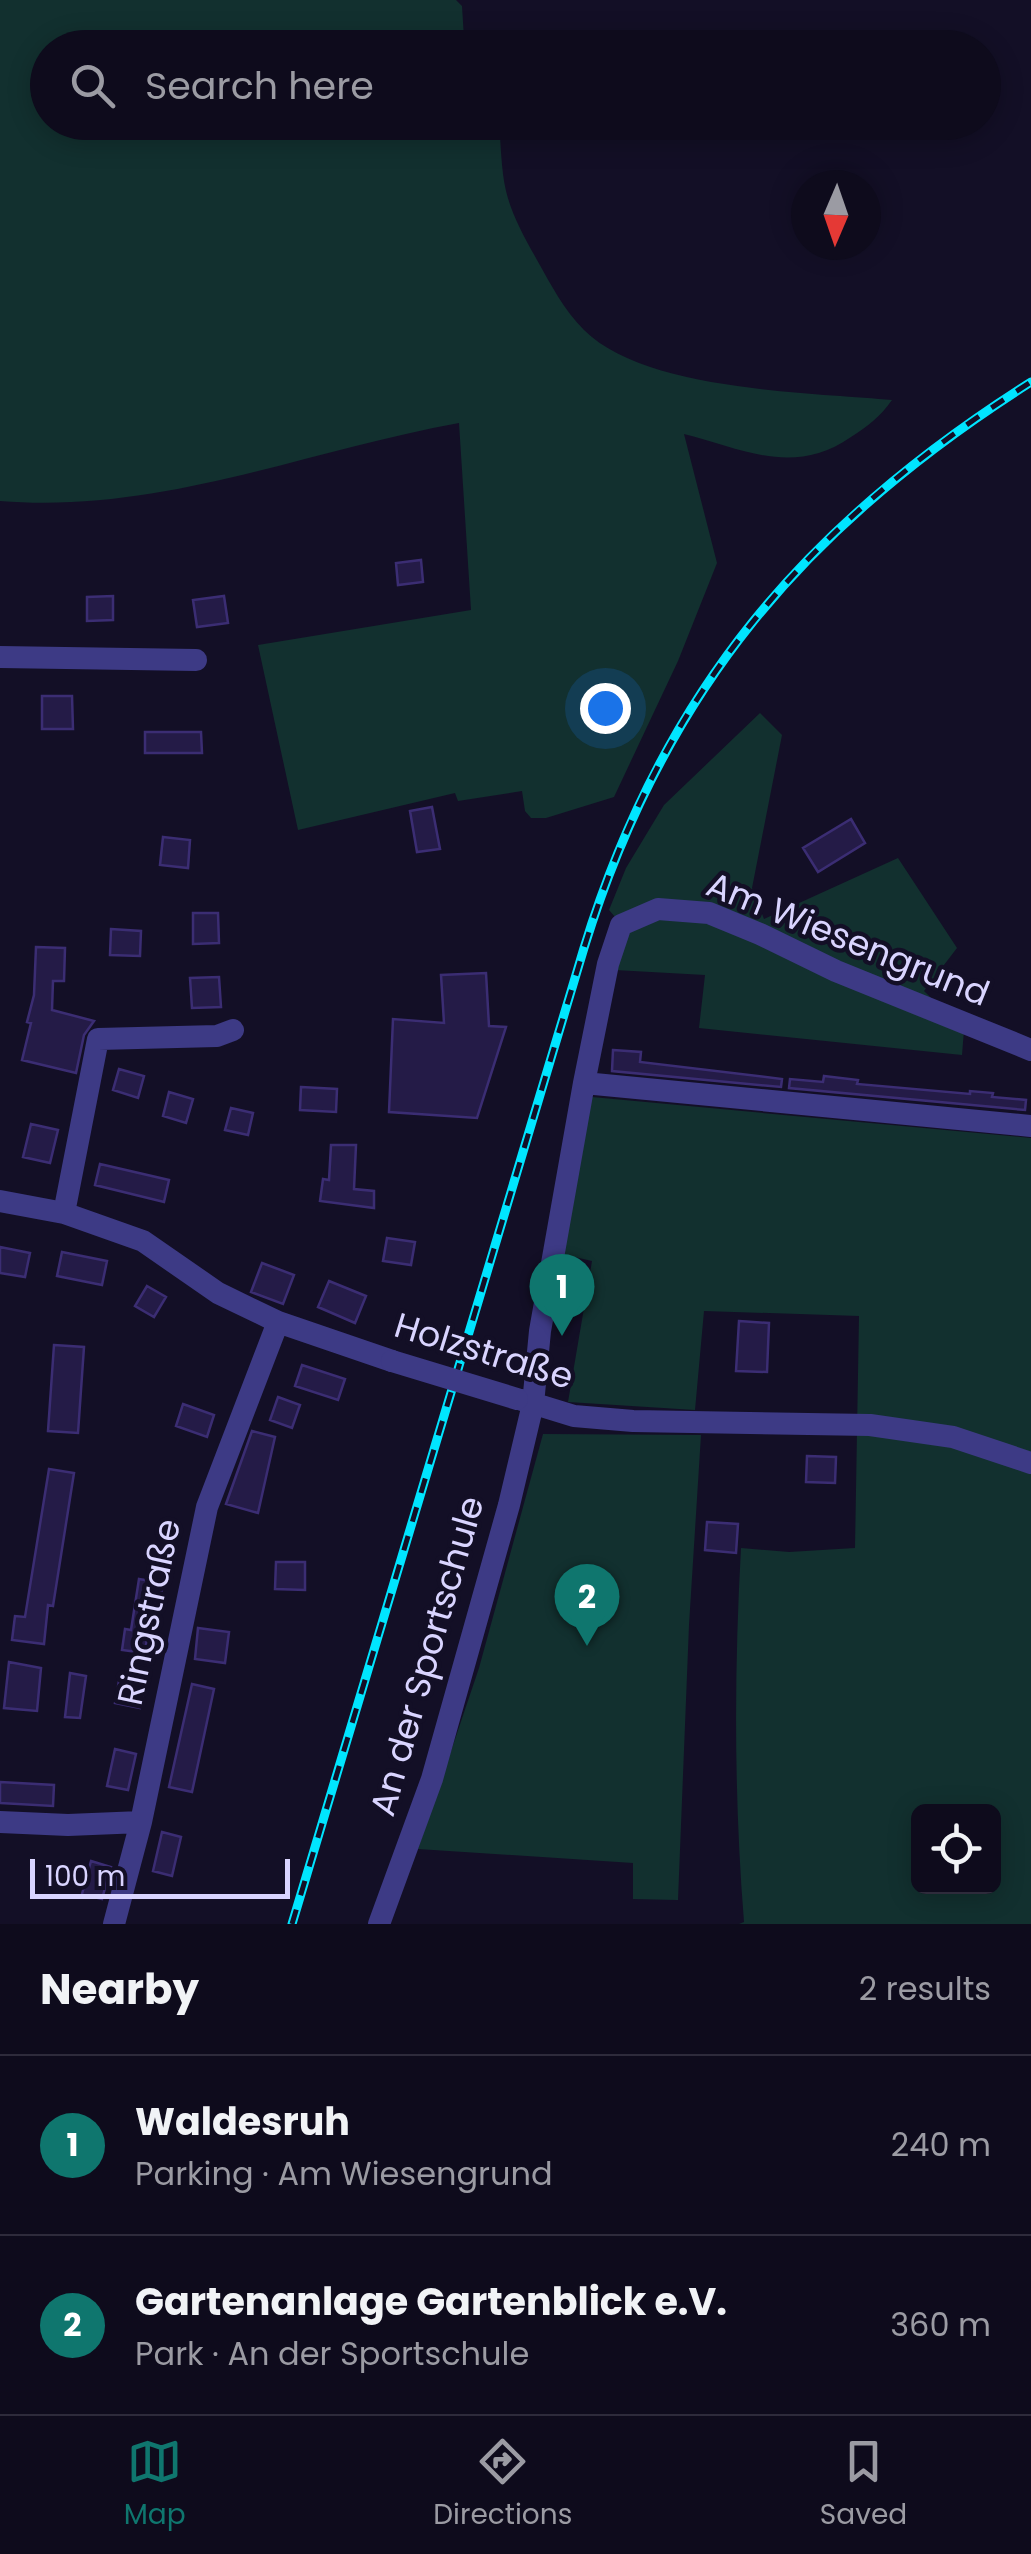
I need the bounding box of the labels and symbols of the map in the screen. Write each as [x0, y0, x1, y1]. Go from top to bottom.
north arrow [791, 170, 881, 260]
your location [580, 683, 631, 734]
street label: Am Wiesengrund [699, 859, 997, 1018]
pin: 1 [530, 1254, 594, 1336]
street label: Holzstraße [389, 1300, 579, 1401]
street label: An der Sportschule [357, 1490, 496, 1821]
street label: Ringstraße [105, 1514, 192, 1710]
pin: 2 [554, 1564, 620, 1646]
scale bar [30, 1854, 290, 1898]

